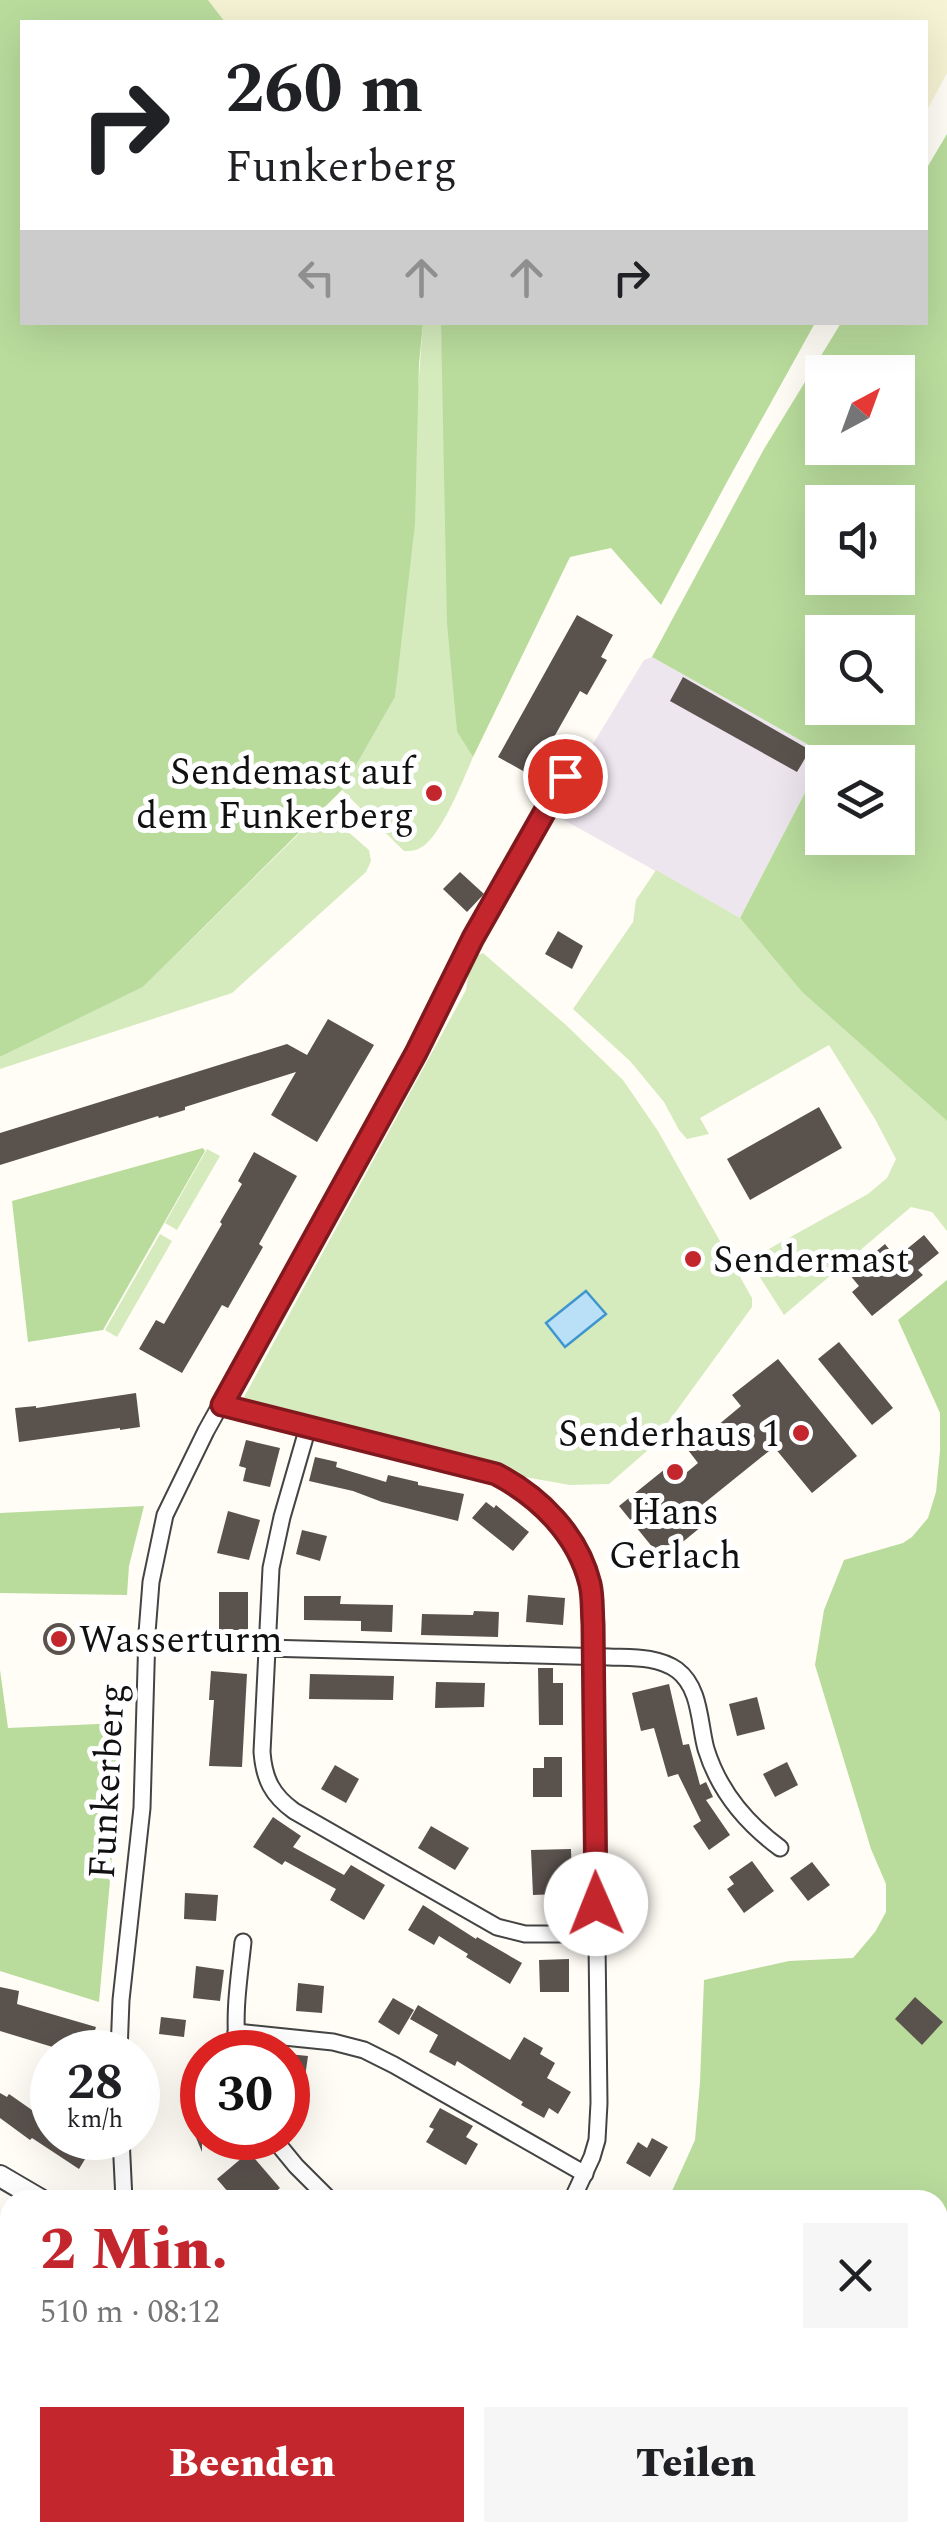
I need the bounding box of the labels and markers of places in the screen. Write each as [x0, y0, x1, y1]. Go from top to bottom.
pin [523, 734, 608, 819]
place label: Sendemast auf dem Funkerberg [136, 744, 417, 846]
marker: Sendemast auf dem Funkerberg [423, 782, 445, 804]
place label: Sendermast [713, 1232, 910, 1290]
marker: Sendermast [682, 1248, 704, 1270]
place label: Senderhaus 1 [558, 1406, 781, 1464]
marker: Senderhaus 1 [790, 1422, 812, 1444]
marker: Hans Gerlach [664, 1461, 686, 1483]
place label: Hans Gerlach [609, 1484, 741, 1586]
place label: Wasserturm [79, 1612, 283, 1670]
marker: Wasserturm [48, 1628, 70, 1650]

